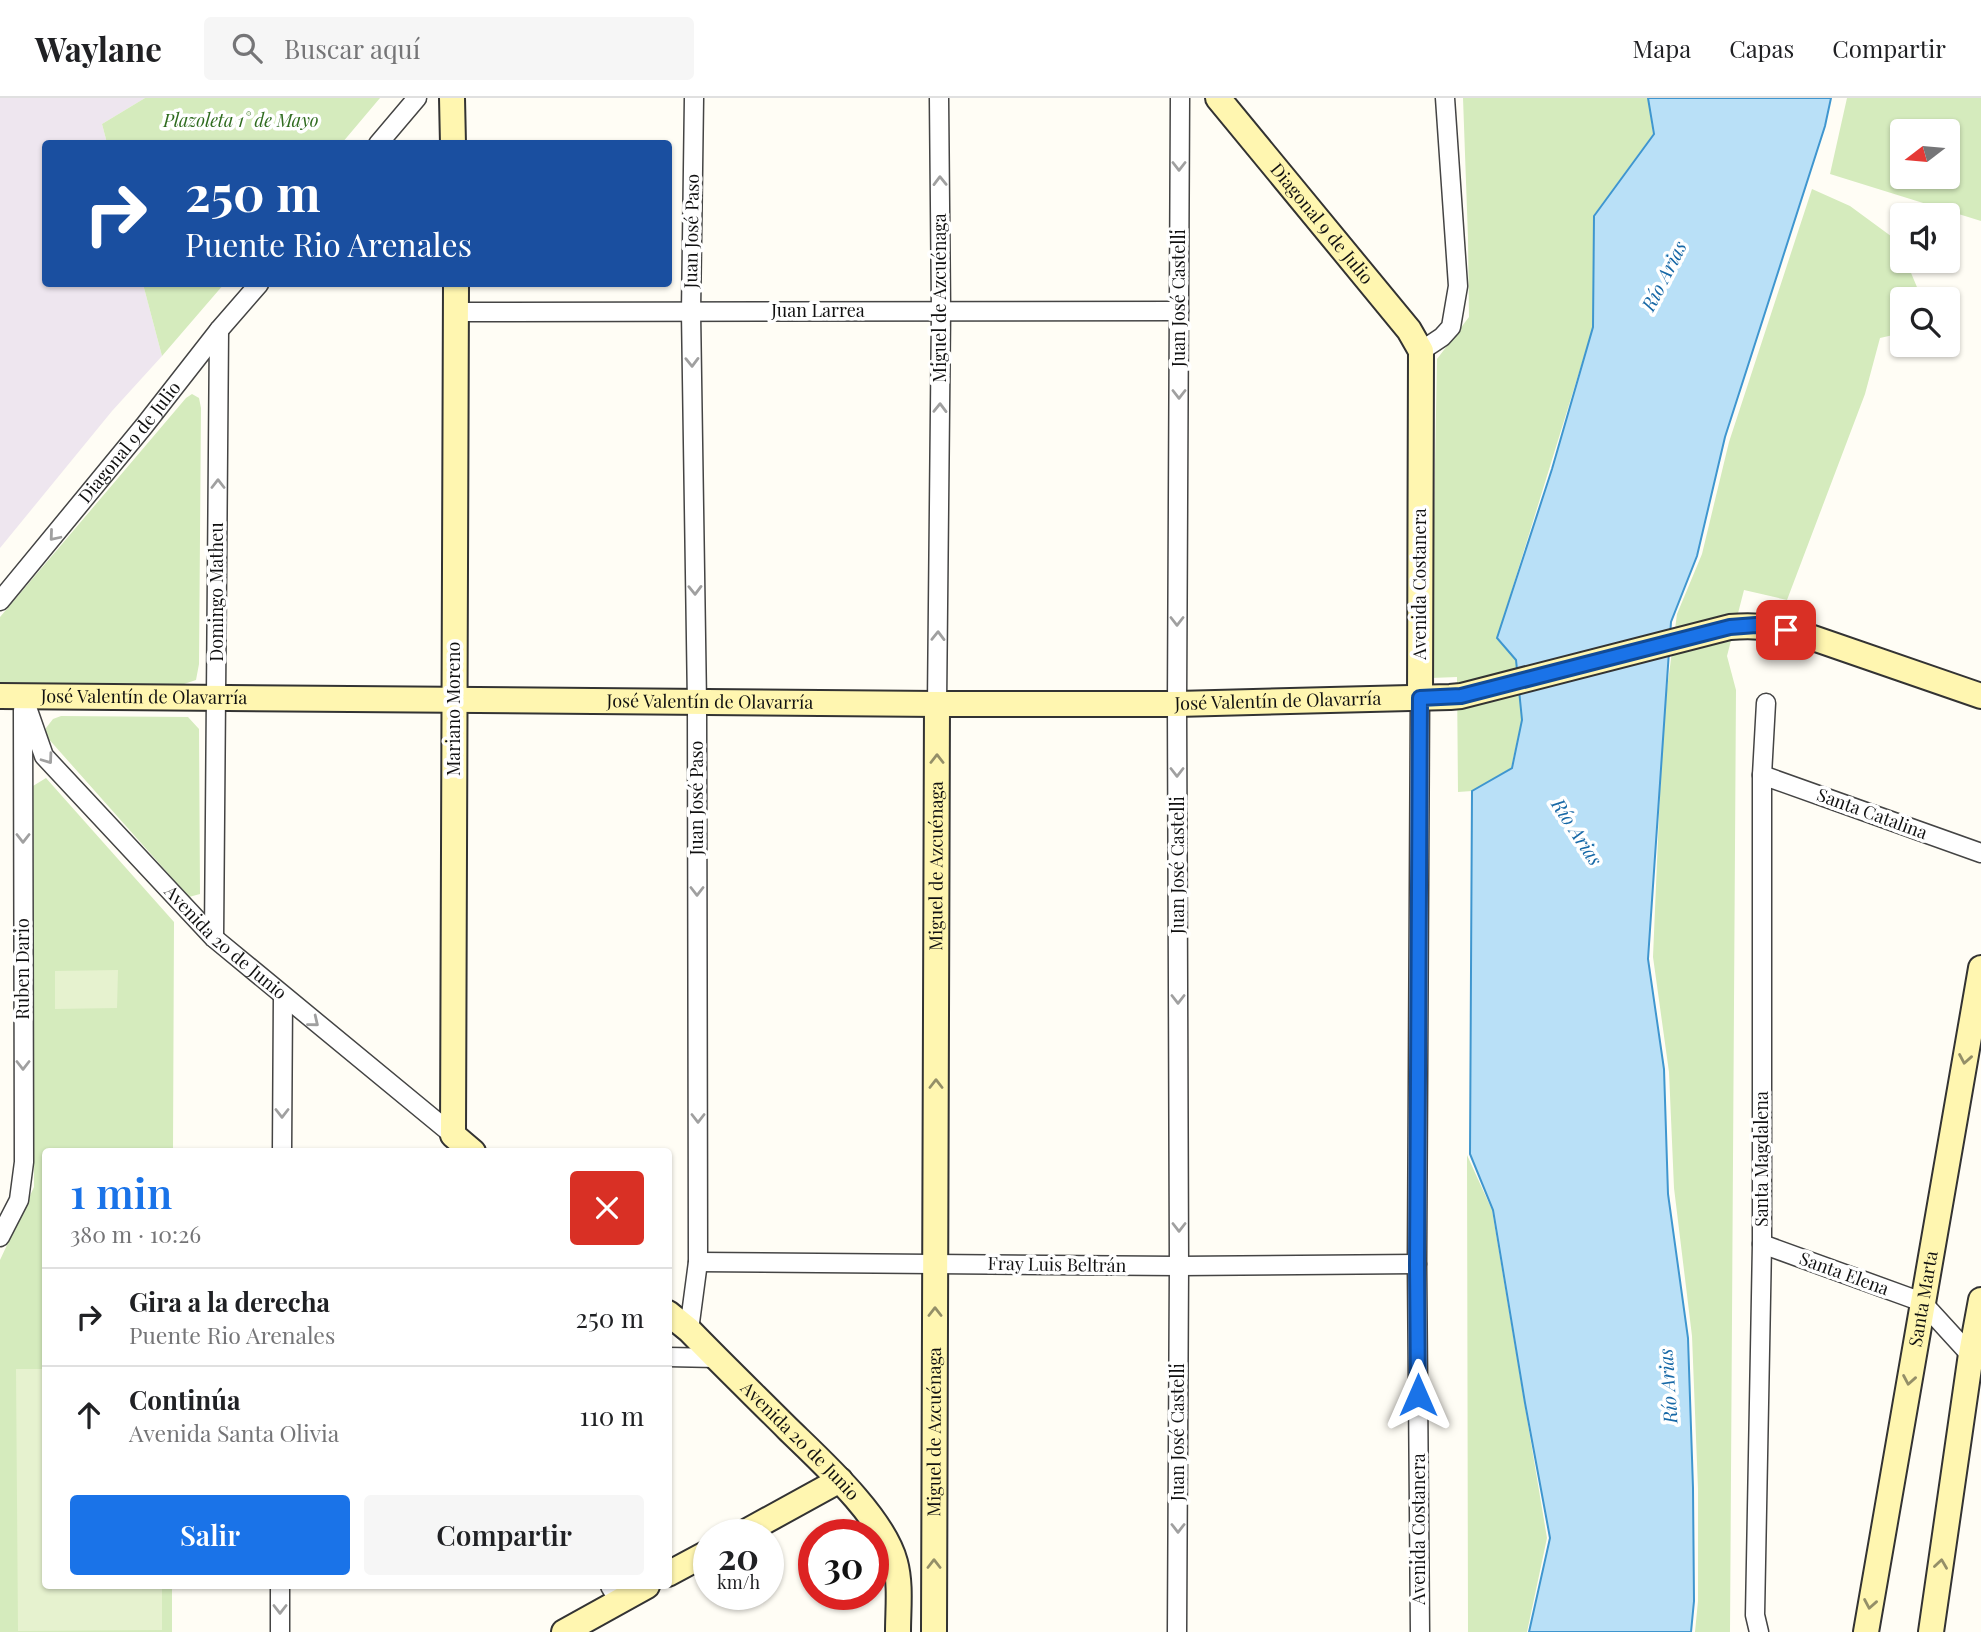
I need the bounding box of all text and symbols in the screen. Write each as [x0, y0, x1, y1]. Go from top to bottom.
search box [204, 17, 694, 80]
text: Waylane [35, 26, 162, 70]
icon: search [228, 29, 266, 67]
text: Buscar aquí [284, 31, 420, 66]
text: Mapa [1633, 32, 1691, 64]
text: Capas [1729, 32, 1794, 64]
text: Compartir [1832, 32, 1946, 64]
park label: Plazoleta 1° de Mayo [162, 108, 319, 132]
north arrow [1890, 119, 1960, 189]
map controls [1890, 119, 1960, 357]
street label: Diagonal 9 de Julio [1265, 158, 1379, 289]
text: 250 m [185, 159, 321, 224]
one-way arrow [1171, 161, 1187, 172]
icon: right [70, 168, 161, 259]
street label: Juan José Paso [678, 173, 704, 289]
one-way arrow [932, 175, 948, 186]
button: sound [1890, 203, 1960, 273]
street label: Miguel de Azcuénaga [927, 213, 951, 383]
text: Puente Rio Arenales [185, 222, 472, 265]
street label: Juan José Castelli [1166, 229, 1190, 368]
water label: Río Arias [1634, 236, 1692, 316]
button: search [1890, 287, 1960, 357]
street label: Juan Larrea [770, 298, 865, 322]
one-way arrow [684, 357, 700, 368]
street label: Diagonal 9 de Julio [73, 376, 186, 508]
one-way arrow [1171, 389, 1187, 399]
one-way arrow [932, 403, 948, 413]
one-way arrow [210, 478, 226, 488]
street label: Avenida Costanera [1407, 508, 1431, 661]
street label: Domingo Matheu [204, 522, 228, 662]
one-way arrow [49, 528, 62, 541]
one-way arrow [687, 585, 703, 595]
pin [1756, 600, 1816, 660]
icon: arrive [1767, 611, 1805, 649]
one-way arrow [1169, 616, 1185, 627]
one-way arrow [930, 630, 946, 641]
street label: Mariano Moreno [441, 642, 465, 776]
street label: José Valentín de Olavarría [40, 683, 247, 709]
street label: José Valentín de Olavarría [1173, 686, 1382, 715]
street label: José Valentín de Olavarría [606, 688, 813, 714]
street label: Juan José Paso [684, 741, 708, 856]
one-way arrow [40, 751, 52, 763]
one-way arrow [929, 753, 945, 764]
one-way arrow [1169, 767, 1185, 778]
street label: Miguel de Azcuénaga [923, 781, 948, 951]
street label: Santa Catalina [1814, 782, 1931, 844]
water label: Río Arias [1546, 792, 1609, 870]
street label: Juan José Castelli [1165, 796, 1189, 935]
one-way arrow [15, 833, 31, 844]
street label: Avenida 20 de Junio [159, 879, 292, 1004]
one-way arrow [689, 886, 705, 896]
street label: Ruben Dario [10, 918, 34, 1020]
one-way arrow [1170, 995, 1186, 1005]
one-way arrow [306, 1013, 318, 1026]
one-way arrow [1958, 1053, 1973, 1065]
one-way arrow [15, 1061, 31, 1071]
one-way arrow [928, 1079, 944, 1089]
street label: Santa Magdalena [1749, 1091, 1773, 1227]
one-way arrow [274, 1109, 290, 1119]
one-way arrow [690, 1113, 706, 1124]
text: 1 min [70, 1164, 172, 1220]
button: close [570, 1171, 644, 1245]
text: 380 m · 10:26 [70, 1218, 201, 1249]
one-way arrow [1171, 1222, 1187, 1233]
street label: Santa Elena [1796, 1246, 1893, 1300]
street label: Santa Marta [1903, 1249, 1943, 1349]
street label: Fray Luis Beltrán [988, 1251, 1127, 1277]
text: Gira a la derecha [129, 1284, 330, 1319]
icon: right [70, 1298, 108, 1336]
text: 250 m [576, 1300, 644, 1335]
one-way arrow [927, 1306, 943, 1317]
text: Puente Rio Arenales [129, 1319, 335, 1350]
street label: Miguel de Azcuénaga [921, 1347, 946, 1517]
water label: Río Arias [1651, 1348, 1683, 1426]
position arrow [1381, 1358, 1455, 1432]
street label: Juan José Castelli [1165, 1363, 1189, 1502]
one-way arrow [1902, 1374, 1917, 1386]
street label: Avenida 20 de Junio [735, 1375, 865, 1505]
text: Continúa [129, 1382, 241, 1417]
icon: ahead [70, 1396, 108, 1434]
text: 110 m [580, 1398, 644, 1433]
text: Avenida Santa Olivia [129, 1417, 339, 1448]
street label: Avenida Costanera [1406, 1453, 1430, 1606]
button: Salir [70, 1495, 350, 1575]
button: Compartir [364, 1495, 644, 1575]
speed limit sign: 30 [798, 1519, 889, 1610]
one-way arrow [1170, 1523, 1186, 1534]
text: 20 [718, 1532, 759, 1579]
one-way arrow [926, 1558, 942, 1569]
one-way arrow [1933, 1559, 1948, 1570]
text: km/h [717, 1570, 760, 1594]
one-way arrow [1863, 1598, 1878, 1610]
one-way arrow [272, 1604, 288, 1615]

